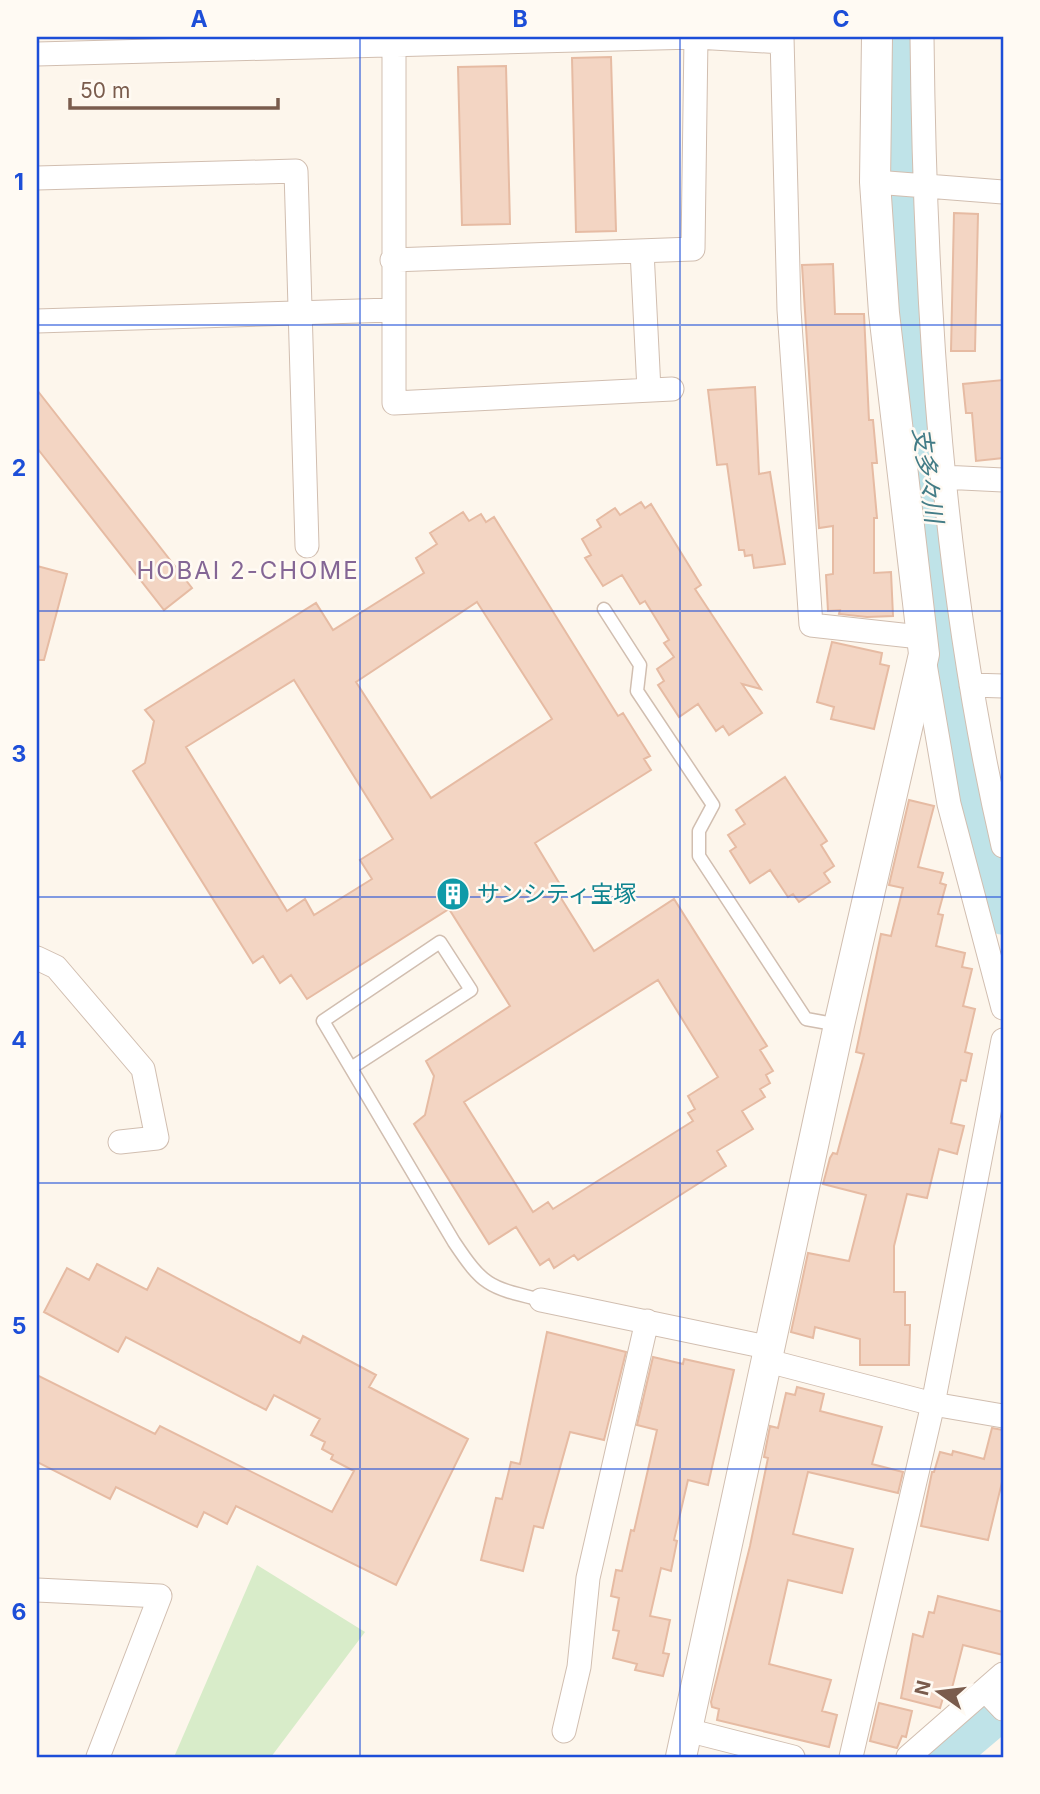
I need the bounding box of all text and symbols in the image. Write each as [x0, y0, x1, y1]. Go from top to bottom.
text: A [190, 5, 208, 33]
text: B [512, 5, 528, 33]
text: C [832, 5, 850, 33]
scale bar [70, 66, 278, 110]
text: 50 m [80, 78, 130, 103]
text: 1 [14, 168, 24, 196]
water label: 支多々川 [907, 425, 949, 528]
text: 2 [12, 454, 26, 482]
district label: HOBAI 2-CHOME [136, 556, 360, 585]
text: 3 [12, 740, 26, 768]
building icon: サンシティ宝塚 [434, 875, 472, 913]
place label: サンシティ宝塚 [477, 880, 637, 908]
text: 4 [11, 1026, 27, 1054]
text: 5 [12, 1312, 26, 1340]
text: 6 [12, 1598, 26, 1626]
north arrow [904, 1658, 974, 1728]
text: N [910, 1678, 936, 1698]

